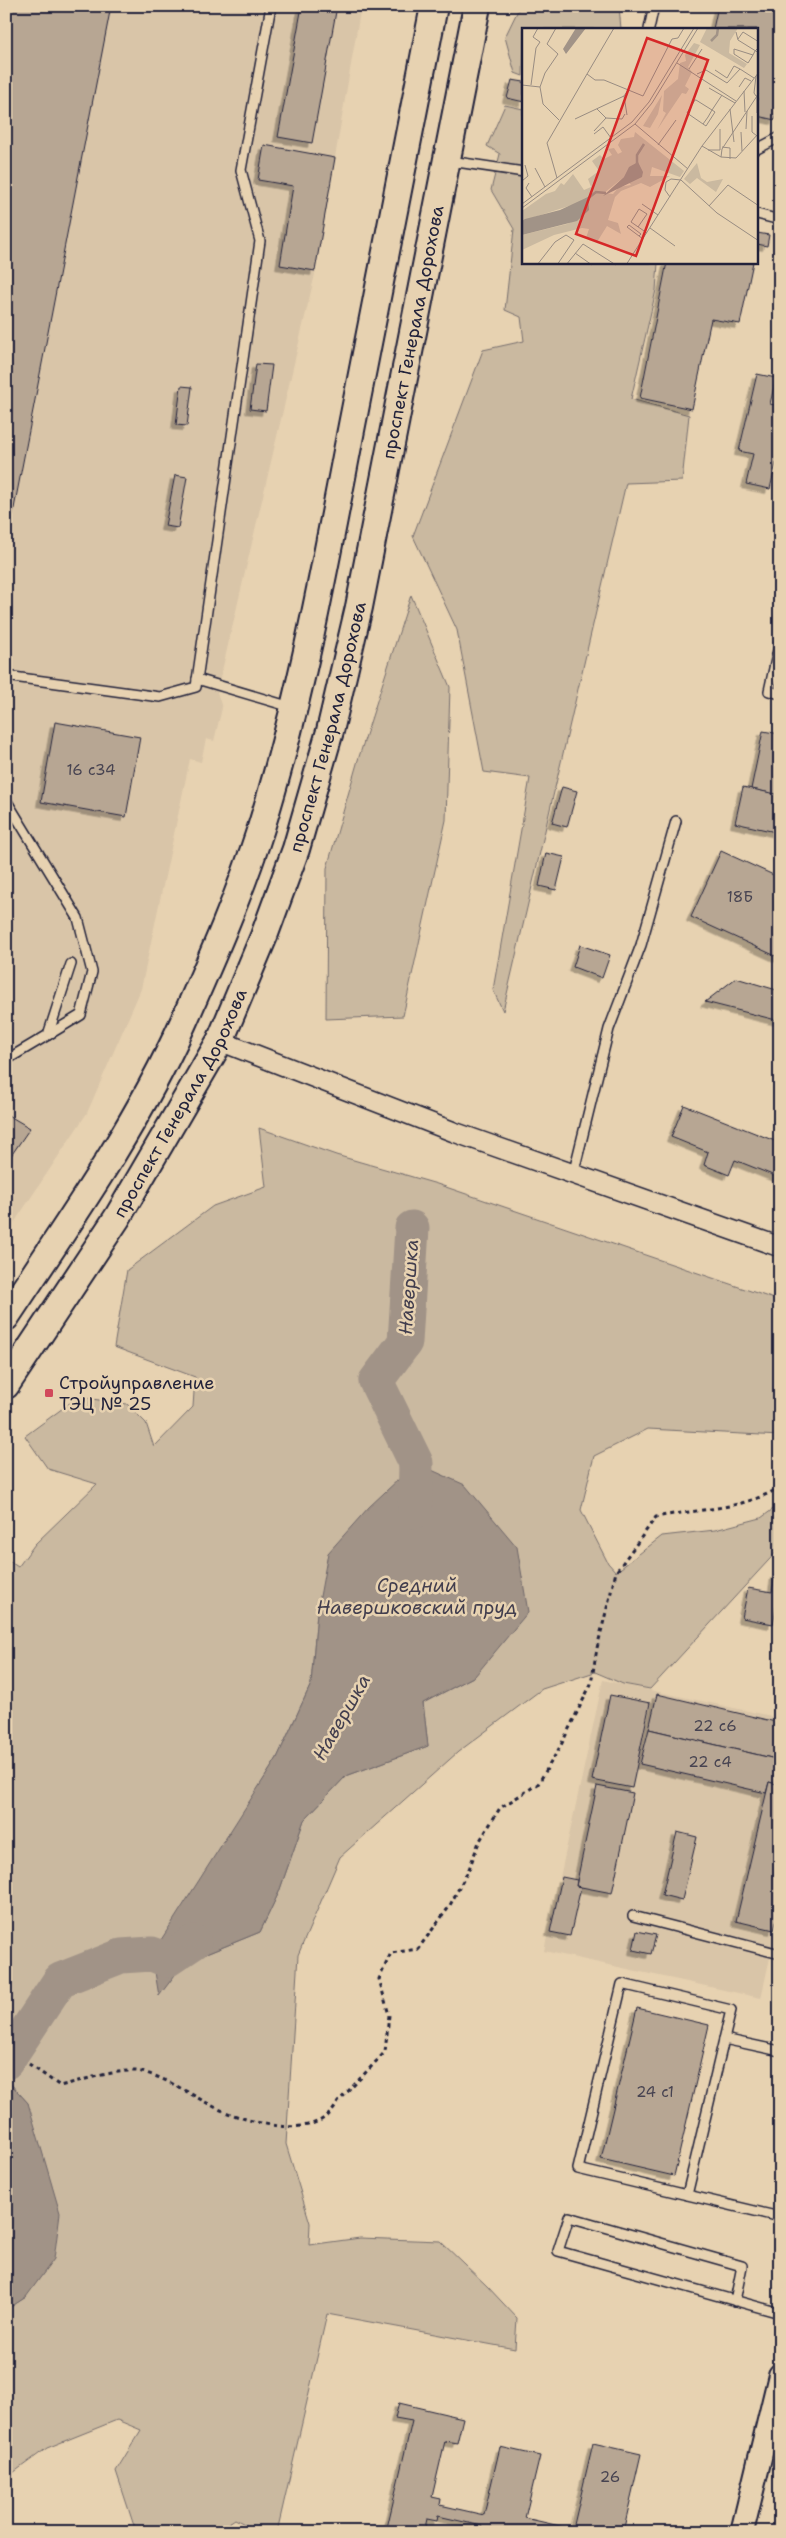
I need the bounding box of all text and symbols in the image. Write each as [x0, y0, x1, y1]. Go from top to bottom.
inset map [522, 28, 758, 264]
street label: проспект Генерала Дорохова [376, 203, 450, 461]
street label: проспект Генерала Дорохова [284, 599, 372, 855]
house number: 16 с34 [67, 760, 115, 780]
house number: 18Б [727, 887, 753, 907]
street label: проспект Генерала Дорохова [108, 985, 253, 1222]
water label: Навершка [393, 1238, 424, 1336]
place label: Стройуправление ТЭЦ № 25 [59, 1371, 215, 1416]
marker: Стройуправление ТЭЦ № 25 [43, 1387, 55, 1399]
water label: Средний Навершковский пруд [317, 1573, 517, 1620]
water label: Навершка [307, 1670, 376, 1765]
house number: 22 с6 [693, 1716, 737, 1736]
house number: 22 с4 [688, 1752, 732, 1772]
house number: 24 с1 [636, 2082, 674, 2102]
house number: 26 [600, 2467, 620, 2487]

